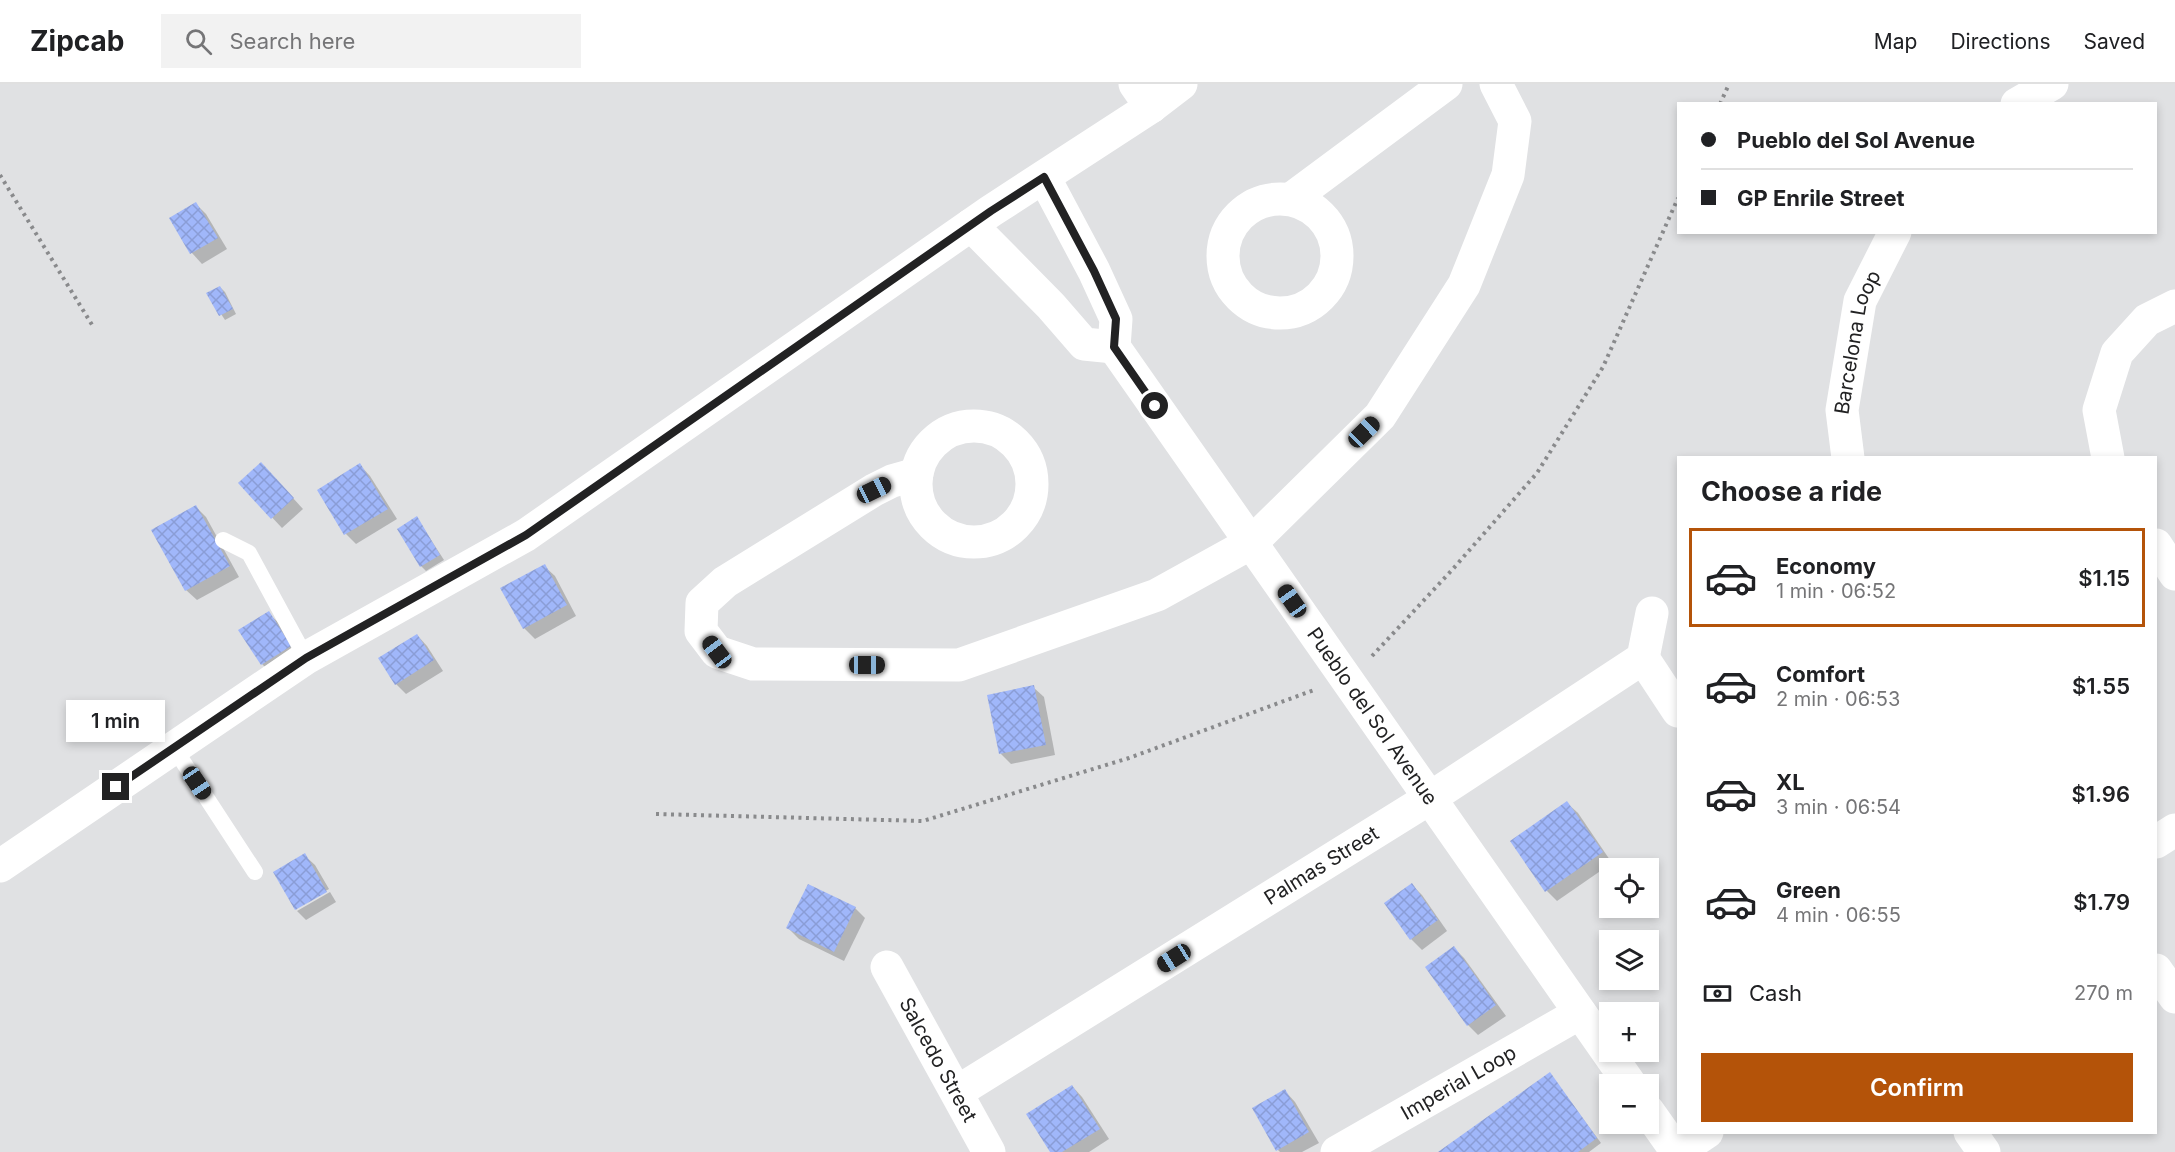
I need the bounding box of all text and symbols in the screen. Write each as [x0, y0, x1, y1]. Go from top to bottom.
search box [161, 14, 581, 68]
text: Zipcab [30, 24, 125, 58]
icon: search [182, 25, 215, 58]
text: Search here [230, 28, 355, 54]
text: Map [1874, 29, 1917, 54]
text: Directions [1950, 29, 2051, 54]
text: Saved [2084, 29, 2145, 54]
text: Pueblo del Sol Avenue [1737, 127, 1975, 153]
text: GP Enrile Street [1737, 185, 1905, 211]
street label: Barcelona Loop [1829, 266, 1886, 416]
route start [1141, 392, 1168, 419]
car [1345, 413, 1383, 451]
car [854, 474, 894, 506]
text: Choose a ride [1701, 475, 1882, 508]
icon: car [1704, 551, 1758, 605]
text: Economy [1776, 553, 1876, 579]
text: $1.15 [2078, 565, 2130, 591]
text: 1 min · 06:52 [1776, 579, 1896, 603]
car [1274, 581, 1310, 621]
street label: Pueblo del Sol Avenue [1302, 623, 1443, 809]
car [699, 632, 735, 672]
car [849, 656, 885, 674]
icon: car [1704, 659, 1758, 713]
text: Comfort [1776, 661, 1865, 687]
text: $1.55 [2072, 673, 2130, 699]
text: 2 min · 06:53 [1776, 687, 1900, 711]
callout: 1 min [66, 700, 166, 742]
text: 1 min [91, 709, 140, 733]
car [179, 763, 215, 803]
icon: car [1704, 767, 1758, 821]
text: XL [1776, 769, 1805, 795]
route end [102, 773, 129, 800]
text: $1.96 [2071, 781, 2130, 807]
text: 3 min · 06:54 [1776, 795, 1901, 819]
street label: Palmas Street [1260, 821, 1383, 910]
map controls [1599, 858, 1659, 1134]
button: locate [1599, 858, 1659, 918]
icon: car [1704, 875, 1758, 929]
text: Green [1776, 877, 1841, 903]
text: $1.79 [2073, 889, 2130, 915]
text: 4 min · 06:55 [1776, 903, 1901, 927]
button: layers [1599, 930, 1659, 990]
car [1154, 941, 1194, 975]
icon: cash [1701, 977, 1734, 1010]
text: Cash [1749, 980, 1802, 1006]
text: 270 m [2074, 981, 2133, 1005]
street label: Salcedo Street [894, 993, 982, 1127]
button: + [1599, 1002, 1659, 1062]
street label: Imperial Loop [1397, 1040, 1520, 1125]
button: Confirm [1701, 1053, 2133, 1122]
button: − [1599, 1074, 1659, 1134]

